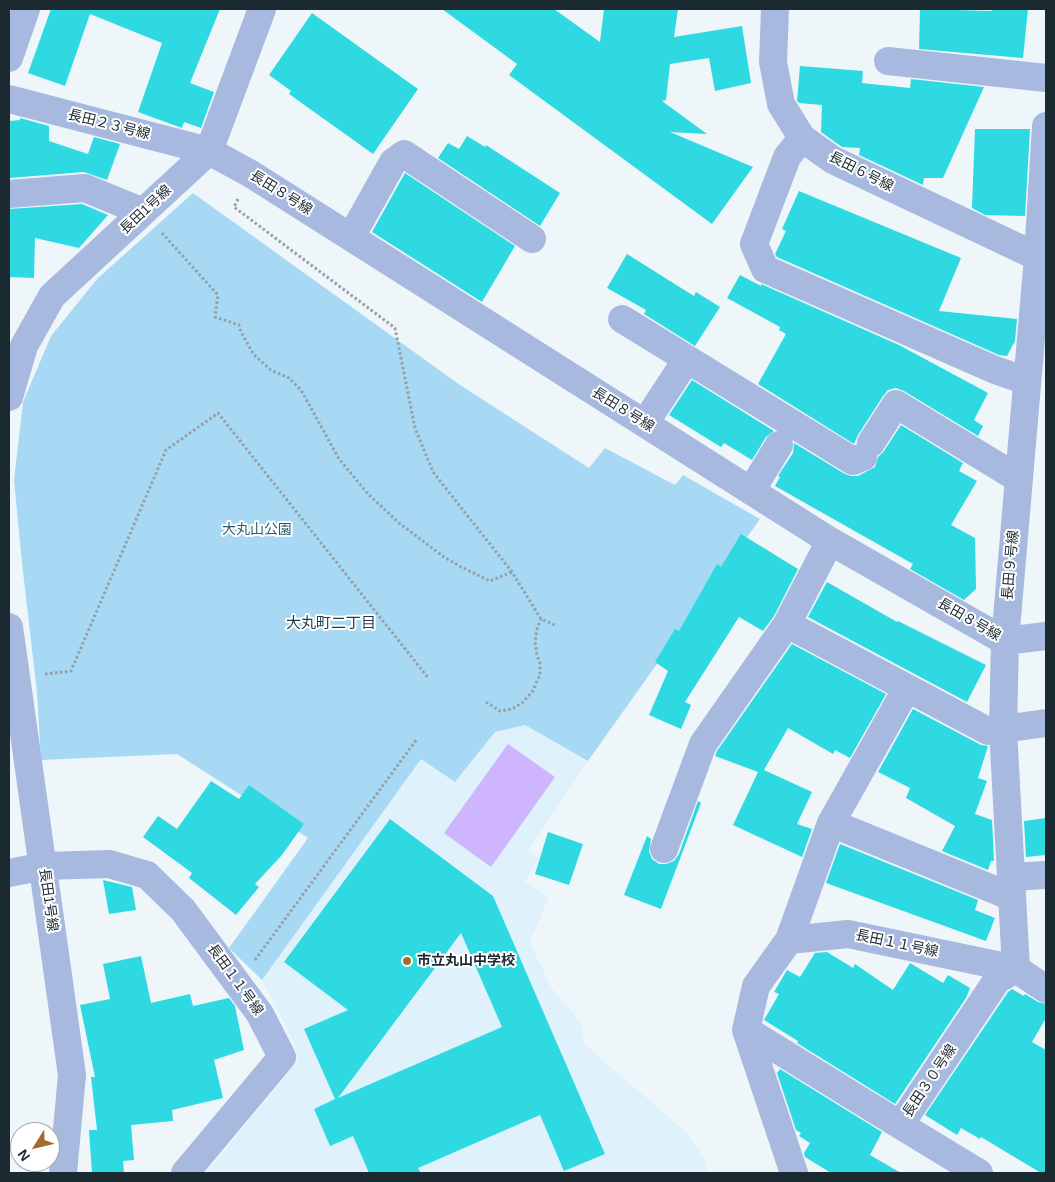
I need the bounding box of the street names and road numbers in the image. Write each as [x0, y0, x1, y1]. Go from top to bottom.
street label: 長田２３号線 [66, 107, 152, 143]
street label: 長田６号線 [826, 149, 896, 195]
street label: 長田８号線 [247, 167, 315, 219]
street label: 長田1号線 [117, 182, 175, 238]
street label: 長田８号線 [589, 384, 657, 436]
street label: 長田９号線 [1000, 529, 1022, 601]
street label: 長田８号線 [934, 595, 1004, 645]
street label: 長田1号線 [35, 867, 61, 933]
street label: 長田１１号線 [854, 927, 940, 961]
street label: 長田１１号線 [204, 941, 266, 1019]
street label: 長田３０号線 [900, 1041, 960, 1121]

